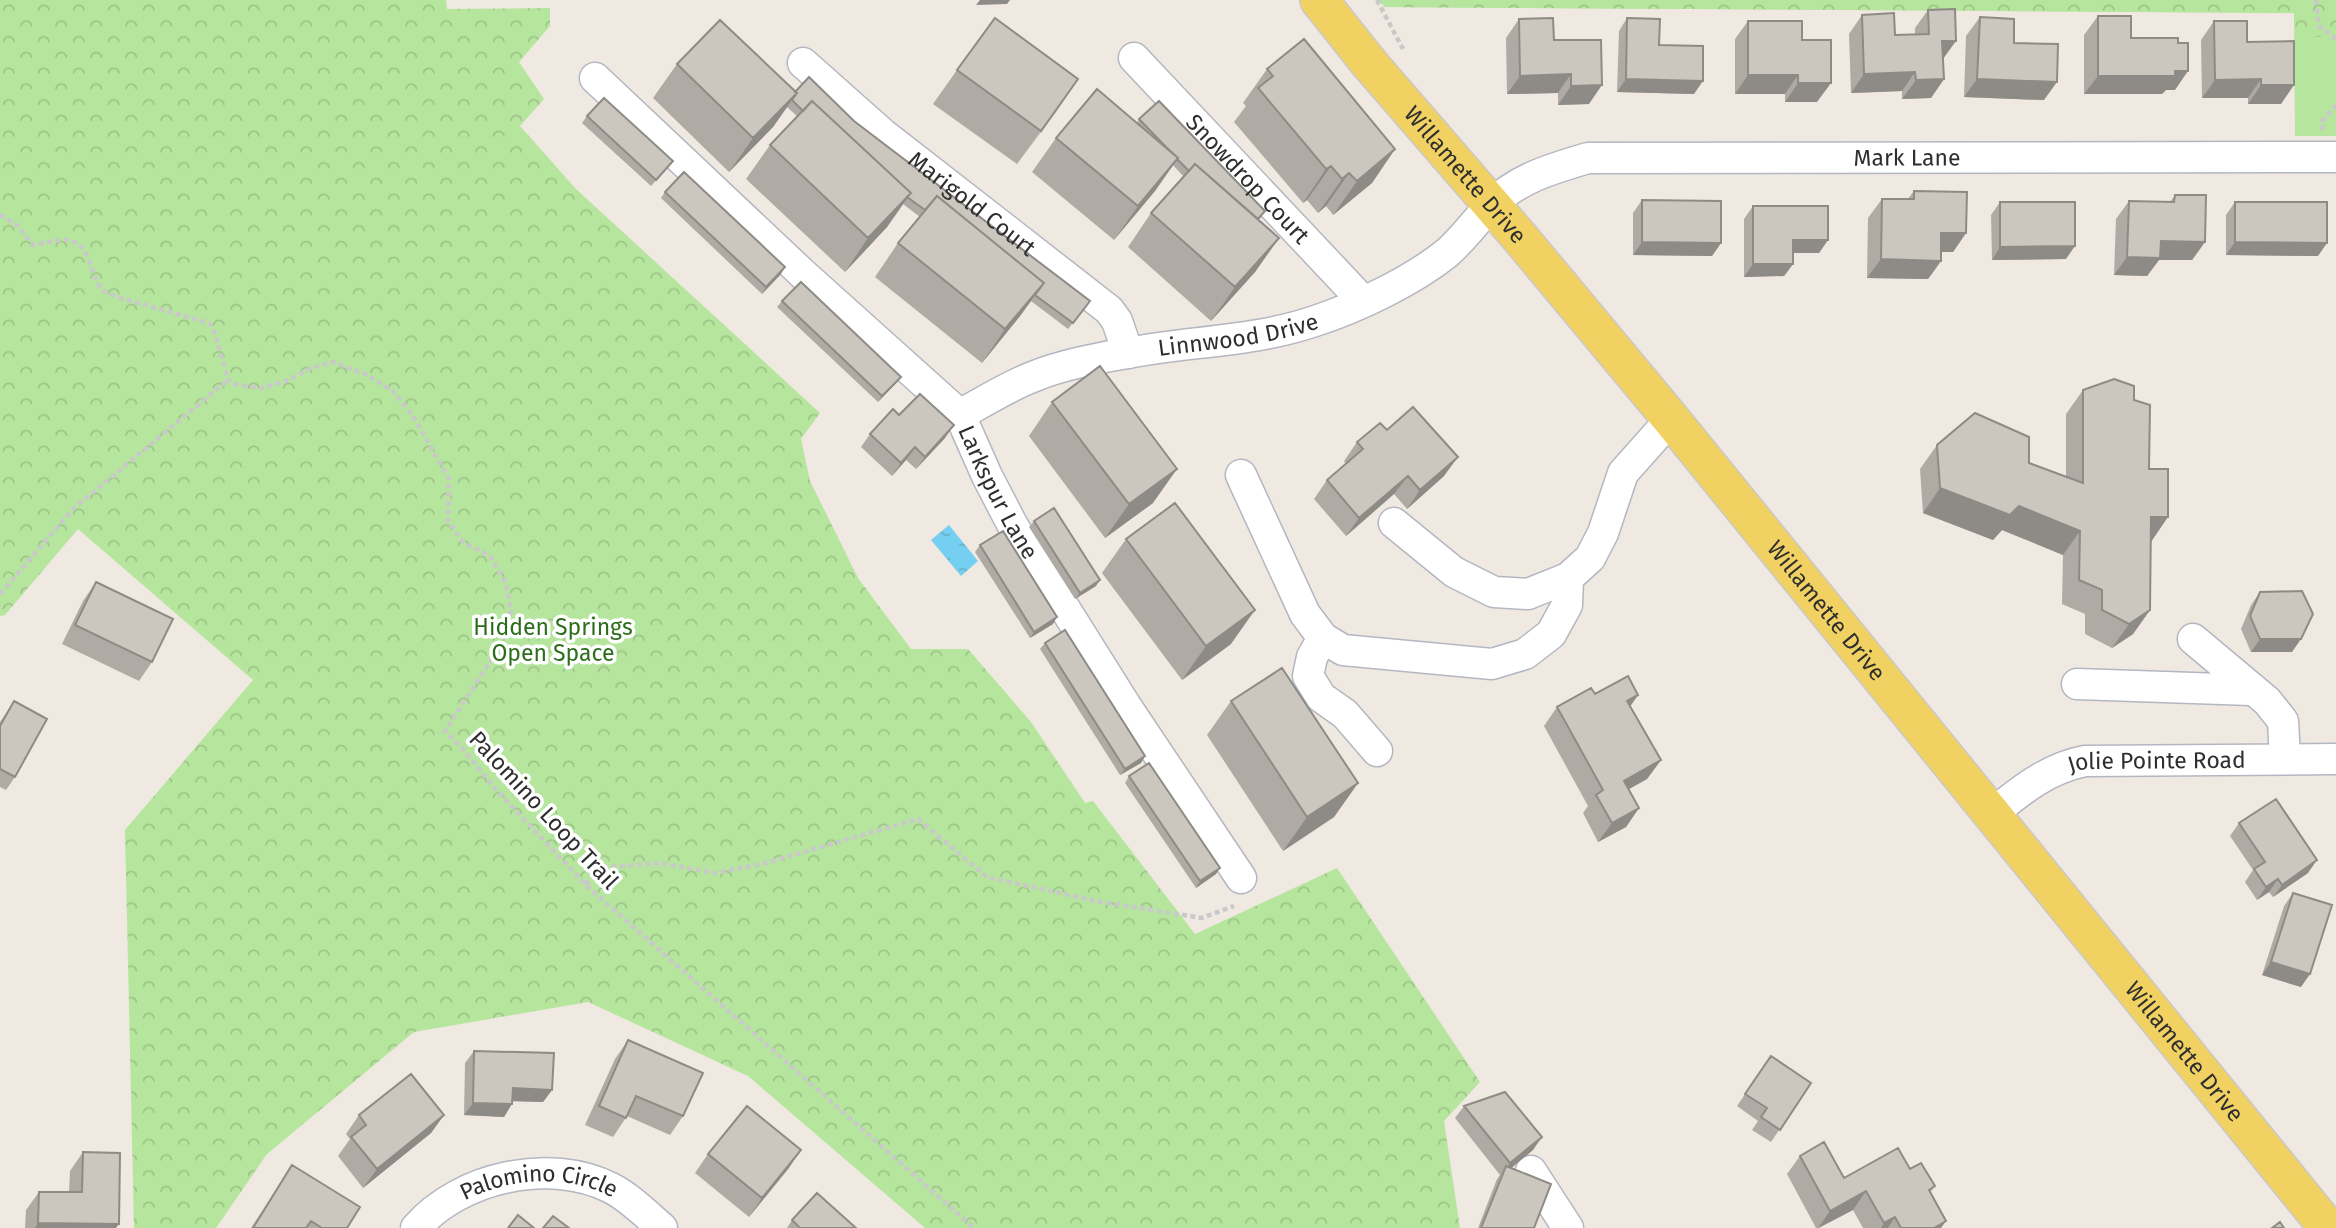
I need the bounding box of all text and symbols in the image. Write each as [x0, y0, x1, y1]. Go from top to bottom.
street label: Willamette Drive [1398, 100, 1533, 249]
street label: Snowdrop Court [1180, 108, 1316, 250]
street label: Mark Lane [1854, 144, 1961, 172]
street label: Marigold Court [903, 145, 1042, 262]
street label: Linnwood Drive [1156, 307, 1322, 362]
street label: Larkspur Lane [952, 421, 1044, 564]
street label: Willamette Drive [1761, 535, 1892, 686]
park label: Hidden Springs Open Space [473, 613, 633, 667]
street label: Palomino Loop Trail [463, 725, 625, 895]
street label: Jolie Pointe Road [2064, 746, 2246, 779]
street label: Willamette Drive [2119, 976, 2250, 1127]
text: Palomino Circle [455, 1159, 623, 1206]
street label: Palomino Circle [458, 1185, 620, 1213]

